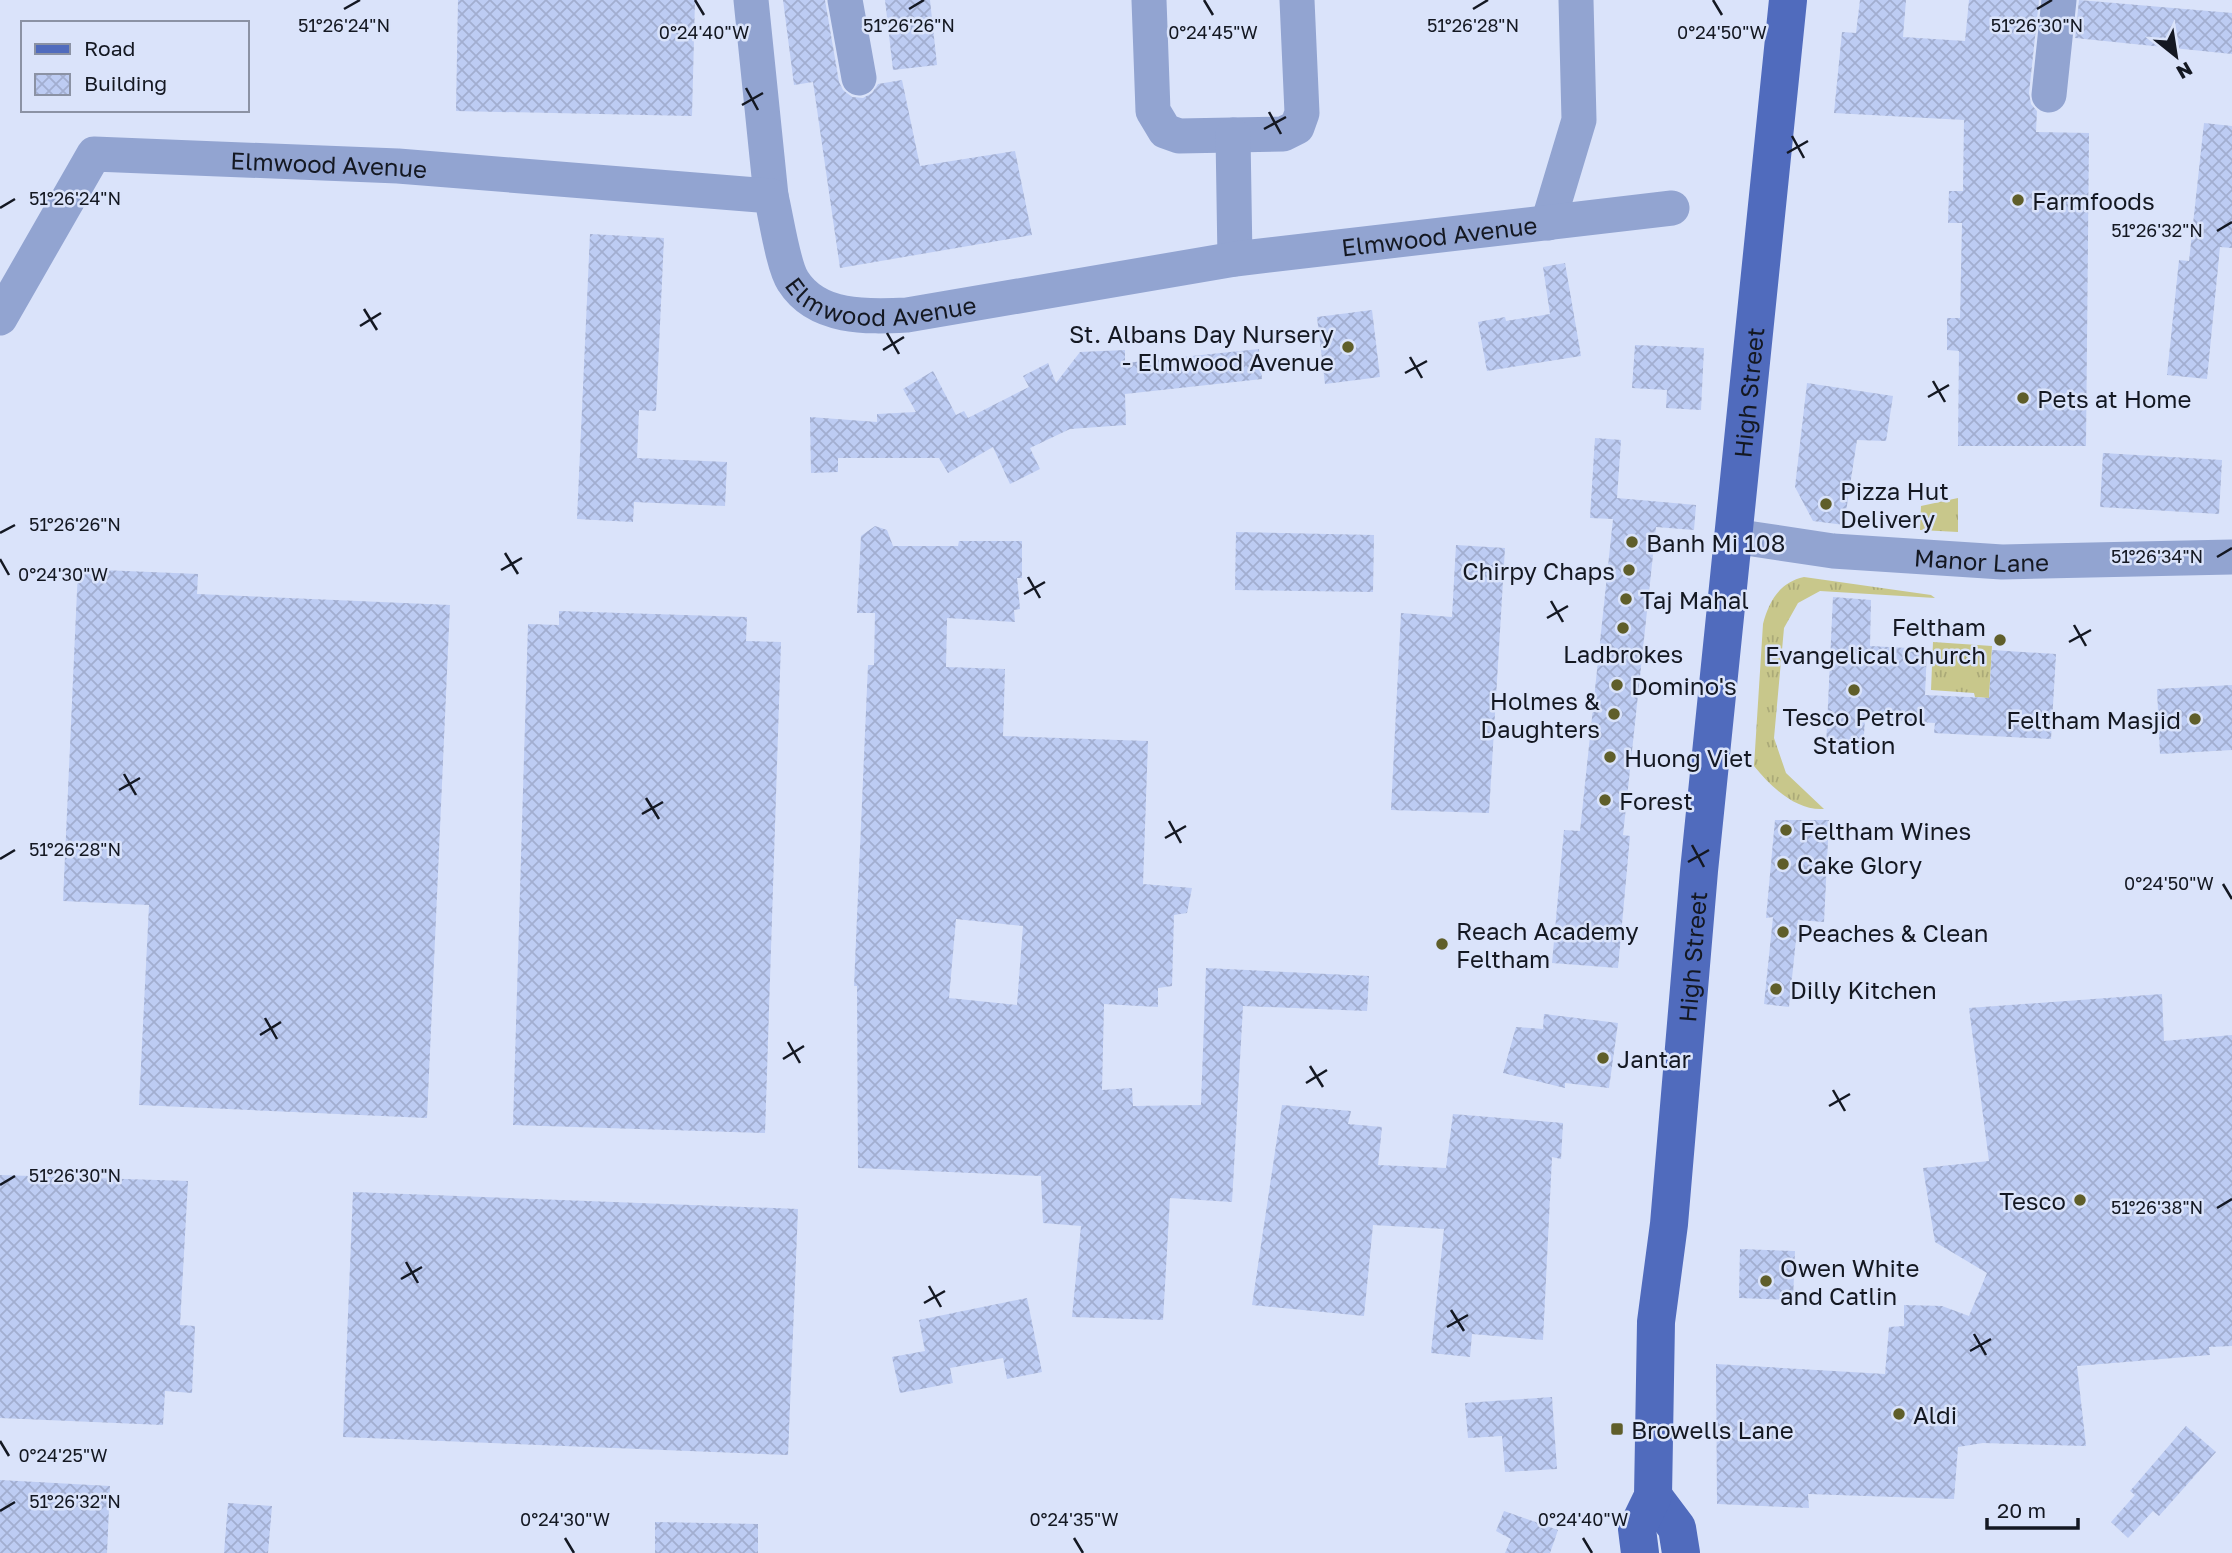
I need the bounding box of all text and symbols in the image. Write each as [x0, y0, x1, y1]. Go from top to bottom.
text: 51°26'24"N [298, 14, 390, 36]
text: 51°26'26"N [863, 14, 955, 36]
text: 51°26'28"N [1427, 14, 1519, 36]
text: 51°26'30"N [1991, 14, 2083, 36]
legend [21, 21, 248, 112]
text: 0°24'40"W [659, 21, 749, 43]
text: 0°24'45"W [1168, 21, 1258, 43]
text: 0°24'50"W [1677, 21, 1767, 43]
north arrow [2141, 21, 2211, 91]
text: Road [84, 35, 135, 61]
text: N [2173, 58, 2197, 85]
text: Building [84, 70, 167, 96]
street label: Elmwood Avenue [230, 145, 428, 183]
place label: Farmfoods [2032, 186, 2155, 215]
text: 51°26'24"N [29, 187, 121, 209]
marker: Farmfoods [2010, 192, 2026, 208]
street label: Elmwood Avenue [1340, 209, 1539, 261]
text: 51°26'32"N [2111, 219, 2203, 241]
street label: Elmwood Avenue [780, 271, 978, 330]
place label: St. Albans Day Nursery - Elmwood Avenue [1069, 319, 1334, 376]
street label: High Street [1727, 326, 1769, 459]
marker: St. Albans Day Nursery - Elmwood Avenue [1340, 339, 1356, 355]
place label: Pets at Home [2037, 384, 2191, 413]
marker: Pets at Home [2015, 390, 2031, 406]
place label: Pizza Hut Delivery [1840, 476, 1949, 533]
marker: Pizza Hut Delivery [1818, 496, 1834, 512]
text: 51°26'26"N [29, 513, 121, 535]
place label: Banh Mi 108 [1646, 528, 1785, 557]
marker: Banh Mi 108 [1624, 534, 1640, 550]
street label: Manor Lane [1913, 542, 2049, 577]
text: 51°26'34"N [2111, 545, 2203, 567]
place label: Chirpy Chaps [1462, 556, 1615, 585]
marker: Chirpy Chaps [1621, 562, 1637, 578]
text: 0°24'30"W [18, 563, 108, 585]
place label: Taj Mahal [1640, 585, 1749, 614]
marker: Taj Mahal [1618, 591, 1634, 607]
place label: Feltham Evangelical Church [1765, 612, 1986, 669]
marker: Ladbrokes [1615, 620, 1631, 636]
marker: Feltham Evangelical Church [1992, 632, 2008, 648]
place label: Ladbrokes [1563, 639, 1683, 668]
place label: Domino's [1631, 671, 1737, 700]
marker: Domino's [1609, 677, 1625, 693]
marker: Tesco Petrol Station [1846, 682, 1862, 698]
place label: Holmes & Daughters [1480, 686, 1600, 743]
place label: Tesco Petrol Station [1782, 702, 1926, 759]
place label: Feltham Masjid [2006, 705, 2181, 734]
marker: Holmes & Daughters [1606, 706, 1622, 722]
marker: Feltham Masjid [2187, 711, 2203, 727]
place label: Huong Viet [1624, 743, 1753, 772]
marker: Huong Viet [1602, 749, 1618, 765]
place label: Forest [1619, 786, 1693, 815]
marker: Forest [1597, 792, 1613, 808]
place label: Feltham Wines [1800, 816, 1971, 845]
marker: Feltham Wines [1778, 822, 1794, 838]
text: 51°26'28"N [29, 838, 121, 860]
place label: Cake Glory [1797, 850, 1922, 879]
marker: Cake Glory [1775, 856, 1791, 872]
text: 0°24'50"W [2124, 872, 2214, 894]
street label: High Street [1672, 890, 1712, 1023]
place label: Reach Academy Feltham [1456, 916, 1639, 973]
place label: Peaches & Clean [1797, 918, 1989, 947]
marker: Peaches & Clean [1775, 924, 1791, 940]
marker: Reach Academy Feltham [1434, 936, 1450, 952]
place label: Dilly Kitchen [1790, 975, 1937, 1004]
marker: Dilly Kitchen [1768, 981, 1784, 997]
place label: Jantar [1617, 1044, 1691, 1073]
marker: Jantar [1595, 1050, 1611, 1066]
text: 51°26'30"N [29, 1164, 121, 1186]
place label: Tesco [1999, 1186, 2066, 1215]
marker: Tesco [2072, 1192, 2088, 1208]
text: 51°26'38"N [2111, 1196, 2203, 1218]
place label: Owen White and Catlin [1780, 1253, 1919, 1310]
marker: Owen White and Catlin [1758, 1273, 1774, 1289]
place label: Aldi [1913, 1400, 1957, 1429]
marker: Aldi [1891, 1406, 1907, 1422]
place label: Browells Lane [1631, 1415, 1794, 1444]
marker: Browells Lane [1609, 1421, 1625, 1437]
text: 0°24'25"W [18, 1444, 108, 1466]
scale bar [1987, 1486, 2078, 1530]
text: 51°26'32"N [29, 1490, 121, 1512]
text: 20 m [1997, 1497, 2046, 1523]
text: 0°24'30"W [520, 1508, 610, 1530]
text: 0°24'35"W [1029, 1508, 1119, 1530]
text: 0°24'40"W [1538, 1508, 1628, 1530]

